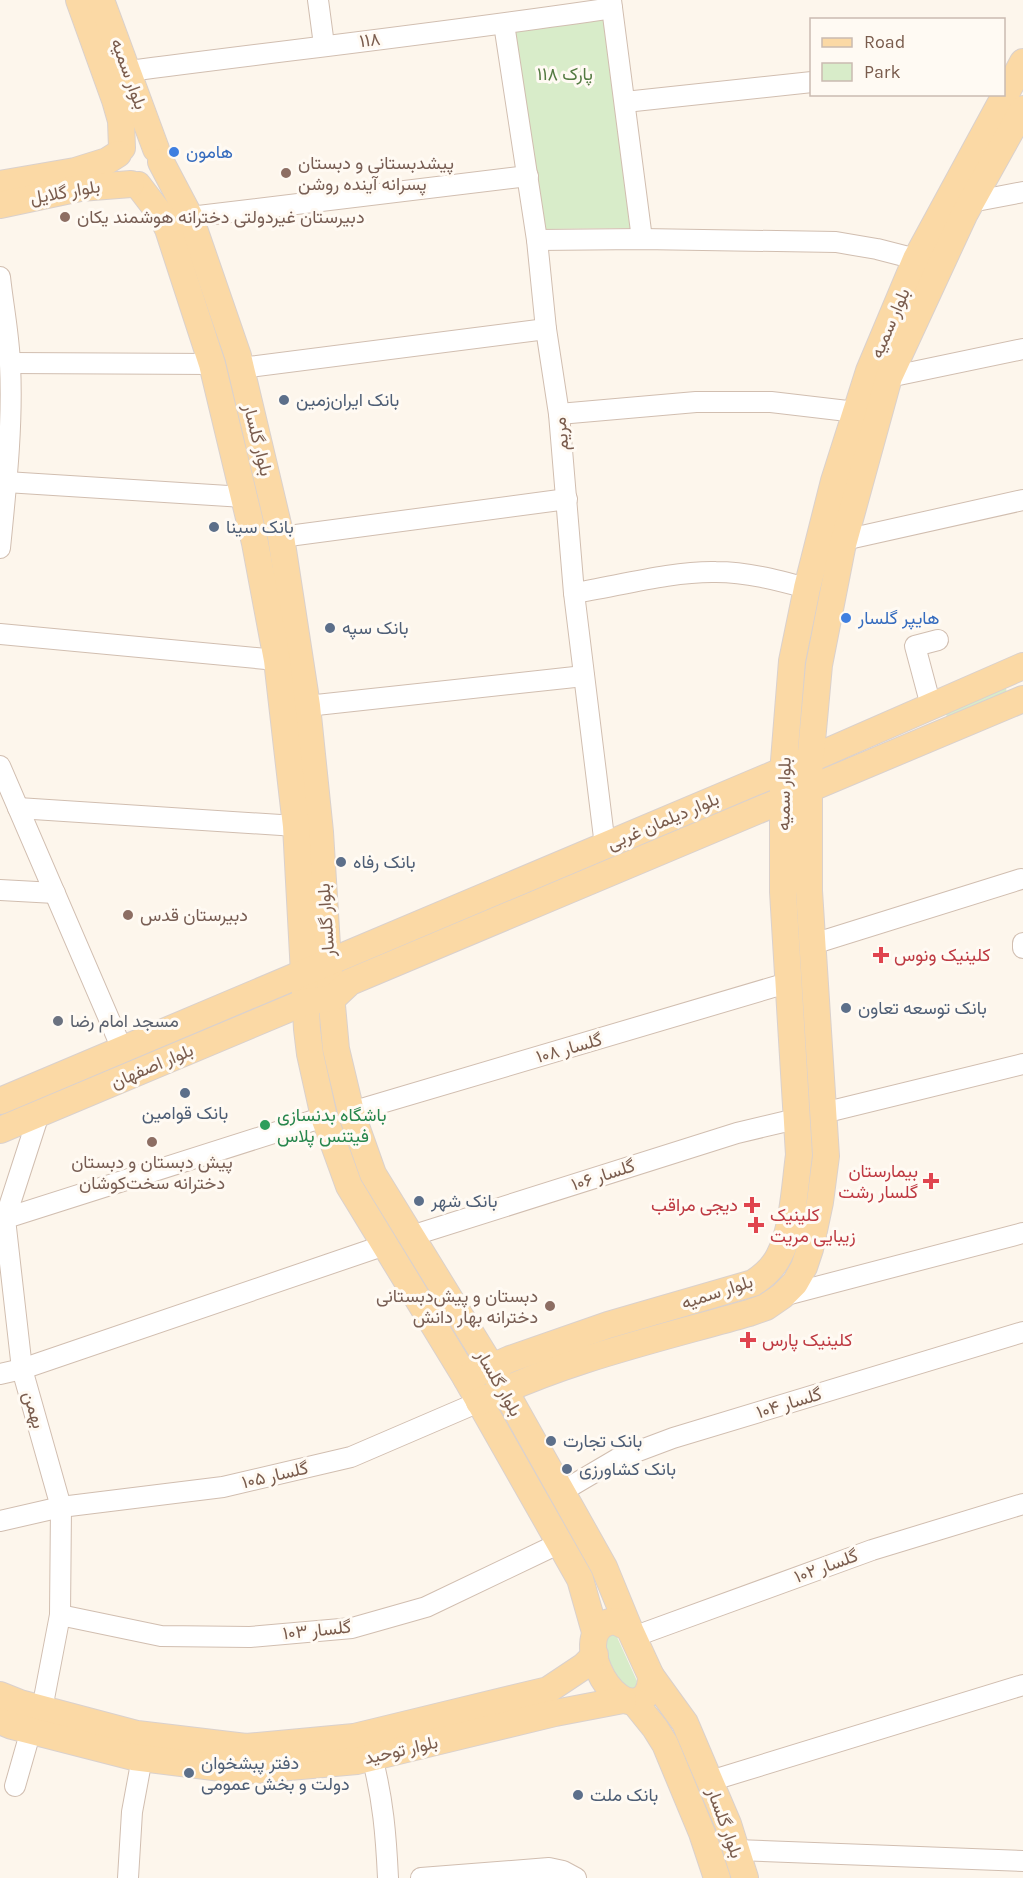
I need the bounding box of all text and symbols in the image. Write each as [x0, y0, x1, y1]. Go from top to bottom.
legend [810, 18, 1005, 96]
street label: ۱۱۸ [358, 28, 382, 52]
text: Road [864, 31, 905, 53]
street label: بلوار سمیه [106, 35, 152, 113]
text: Park [864, 61, 901, 83]
park label: پارک ۱۱۸ [537, 63, 593, 86]
place label: هامون [186, 141, 233, 163]
marker: هامون [167, 145, 181, 159]
place label: پیشدبستانی و دبستان پسرانه آینده روشن [298, 152, 454, 196]
marker: پیشدبستانی و دبستان پسرانه آینده روشن [279, 166, 293, 180]
street label: بلوار گلایل [28, 175, 102, 209]
place label: دبیرستان غیردولتی دخترانه هوشمند یکان [77, 206, 365, 228]
marker: دبیرستان غیردولتی دخترانه هوشمند یکان [58, 210, 72, 224]
street label: بلوار سمیه [865, 285, 915, 361]
place label: بانک ایران‌زمین [296, 389, 399, 411]
marker: بانک ایران‌زمین [277, 393, 291, 407]
street label: بلوار گلسار [238, 401, 278, 478]
street label: مریم [549, 416, 574, 452]
place label: بانک سینا [226, 516, 294, 538]
marker: بانک سینا [207, 520, 221, 534]
place label: هایپر گلسار [857, 607, 940, 630]
marker: هایپر گلسار [839, 611, 853, 625]
place label: بانک سپه [342, 617, 408, 640]
marker: بانک سپه [323, 621, 337, 635]
street label: بلوار سمیه [772, 757, 796, 831]
street label: بلوار دیلمان غربی [604, 788, 722, 854]
place label: بانک رفاه [353, 851, 416, 873]
marker: بانک رفاه [334, 855, 348, 869]
street label: بلوار گلسار [312, 883, 340, 958]
place label: دبیرستان قدس [140, 904, 248, 926]
marker: دبیرستان قدس [121, 908, 135, 922]
place label: کلینیک ونوس [894, 944, 990, 966]
marker: کلینیک ونوس [872, 946, 890, 964]
place label: بانک توسعه تعاون [858, 997, 987, 1019]
marker: بانک توسعه تعاون [839, 1001, 853, 1015]
place label: مسجد امام رضا [70, 1010, 179, 1033]
marker: مسجد امام رضا [51, 1014, 65, 1028]
street label: گلسار ۱۰۸ [534, 1028, 604, 1068]
street label: بلوار اصفهان [107, 1039, 197, 1093]
marker: بانک قوامین [178, 1086, 192, 1100]
place label: بانک قوامین [142, 1102, 228, 1124]
place label: باشگاه بدنسازی فیتنس پلاس [277, 1104, 387, 1148]
marker: باشگاه بدنسازی فیتنس پلاس [258, 1118, 272, 1132]
marker: پیش دبستان و دبستان دخترانه سخت‌کوشان [145, 1135, 159, 1149]
place label: پیش دبستان و دبستان دخترانه سخت‌کوشان [71, 1151, 233, 1194]
street label: گلسار ۱۰۶ [568, 1154, 638, 1196]
place label: بیمارستان گلسار رشت [838, 1160, 918, 1203]
marker: بیمارستان گلسار رشت [922, 1172, 940, 1190]
place label: بانک شهر [430, 1190, 498, 1212]
marker: بانک شهر [412, 1194, 426, 1208]
place label: دیجی مراقب [651, 1194, 738, 1216]
marker: دیجی مراقب [743, 1196, 761, 1214]
place label: کلینیک زیبایی مریت [770, 1204, 856, 1247]
marker: کلینیک زیبایی مریت [747, 1216, 765, 1234]
street label: بلوار سمیه [678, 1270, 756, 1314]
place label: دبستان و پیش‌دبستانی دخترانه بهار دانش [376, 1285, 538, 1328]
marker: دبستان و پیش‌دبستانی دخترانه بهار دانش [543, 1299, 557, 1313]
place label: کلینیک پارس [762, 1329, 852, 1352]
marker: کلینیک پارس [739, 1331, 757, 1349]
street label: بلوار گلسار [471, 1345, 527, 1420]
street label: گلسار ۱۰۴ [754, 1383, 824, 1423]
street label: بهمن [18, 1389, 50, 1431]
place label: بانک تجارت [563, 1430, 642, 1452]
marker: بانک تجارت [544, 1434, 558, 1448]
street label: گلسار ۱۰۵ [240, 1457, 310, 1493]
place label: بانک کشاورزی [579, 1458, 676, 1480]
marker: بانک کشاورزی [560, 1462, 574, 1476]
street label: گلسار ۱۰۲ [791, 1544, 861, 1588]
street label: گلسار ۱۰۳ [282, 1615, 352, 1645]
street label: بلوار توحید [362, 1731, 440, 1769]
place label: دفتر پبشخوان دولت و بخش عمومی [201, 1752, 350, 1795]
marker: دفتر پبشخوان دولت و بخش عمومی [182, 1766, 196, 1780]
place label: بانک ملت [590, 1784, 658, 1806]
street label: بلوار گلسار [702, 1784, 748, 1861]
marker: بانک ملت [571, 1788, 585, 1802]

